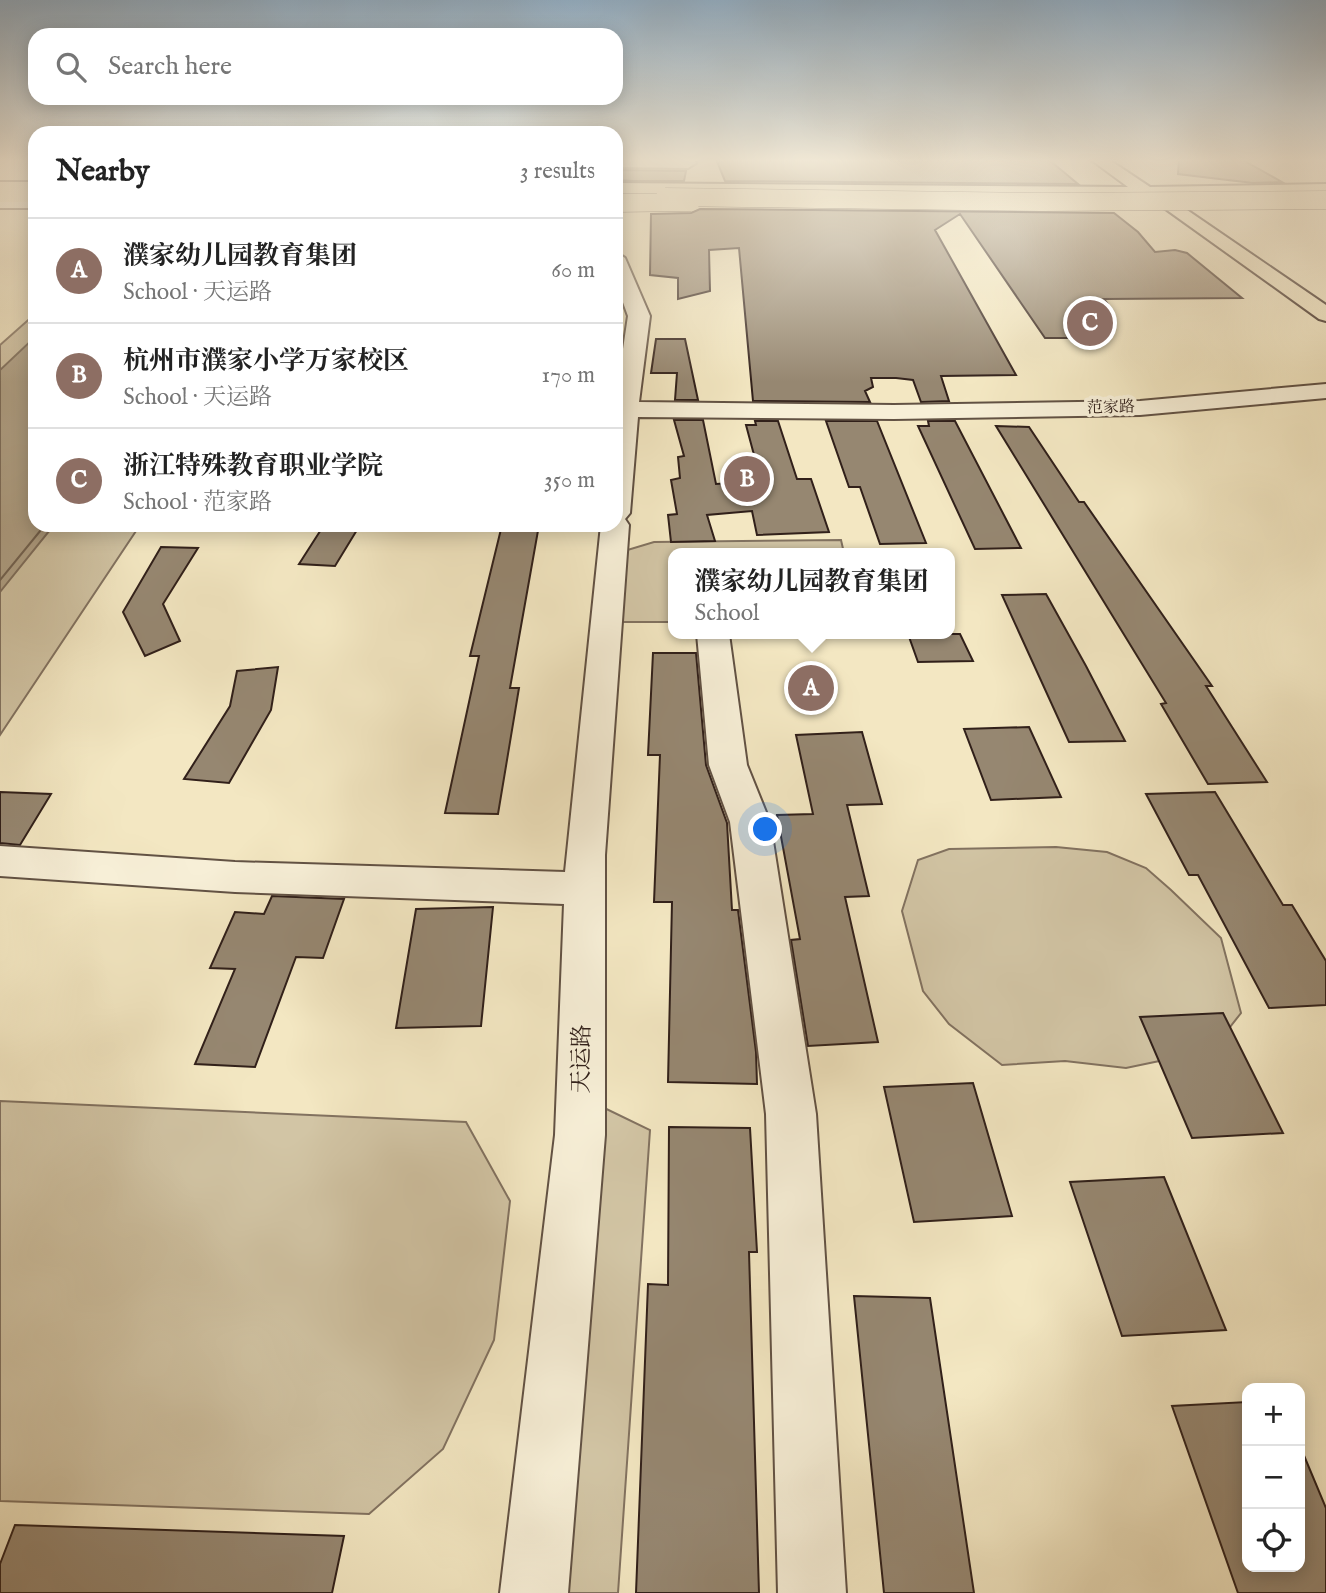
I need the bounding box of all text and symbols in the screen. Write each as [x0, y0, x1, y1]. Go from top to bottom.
search box [28, 28, 623, 105]
icon: search [52, 48, 90, 86]
text: Search here [108, 50, 232, 83]
text: Nearby [56, 153, 149, 191]
text: 3 results [520, 157, 595, 186]
text: 濮家幼儿园教育集团 [123, 240, 357, 273]
text: A [71, 256, 87, 285]
text: 60 m [551, 256, 595, 285]
text: School · 天运路 [123, 278, 272, 307]
pin: C [1067, 297, 1113, 349]
text: 杭州市濮家小学万家校区 [123, 345, 409, 378]
text: B [71, 361, 87, 390]
text: 170 m [542, 361, 595, 390]
text: School · 天运路 [123, 383, 272, 412]
street label: 范家路 [1087, 398, 1135, 418]
text: 浙江特殊教育职业学院 [123, 450, 383, 483]
pin: B [724, 453, 770, 505]
text: C [71, 466, 87, 495]
text: 350 m [544, 466, 595, 495]
text: School · 范家路 [123, 488, 272, 517]
popup [668, 548, 955, 639]
text: 濮家幼儿园教育集团 [694, 566, 929, 599]
text: School [694, 599, 759, 628]
pin: A [788, 662, 834, 714]
your location [748, 812, 782, 846]
street label: 天运路 [567, 1024, 597, 1094]
map controls [1242, 1383, 1305, 1572]
button: + [1242, 1383, 1305, 1446]
button: − [1242, 1446, 1305, 1509]
button: locate [1242, 1509, 1305, 1572]

